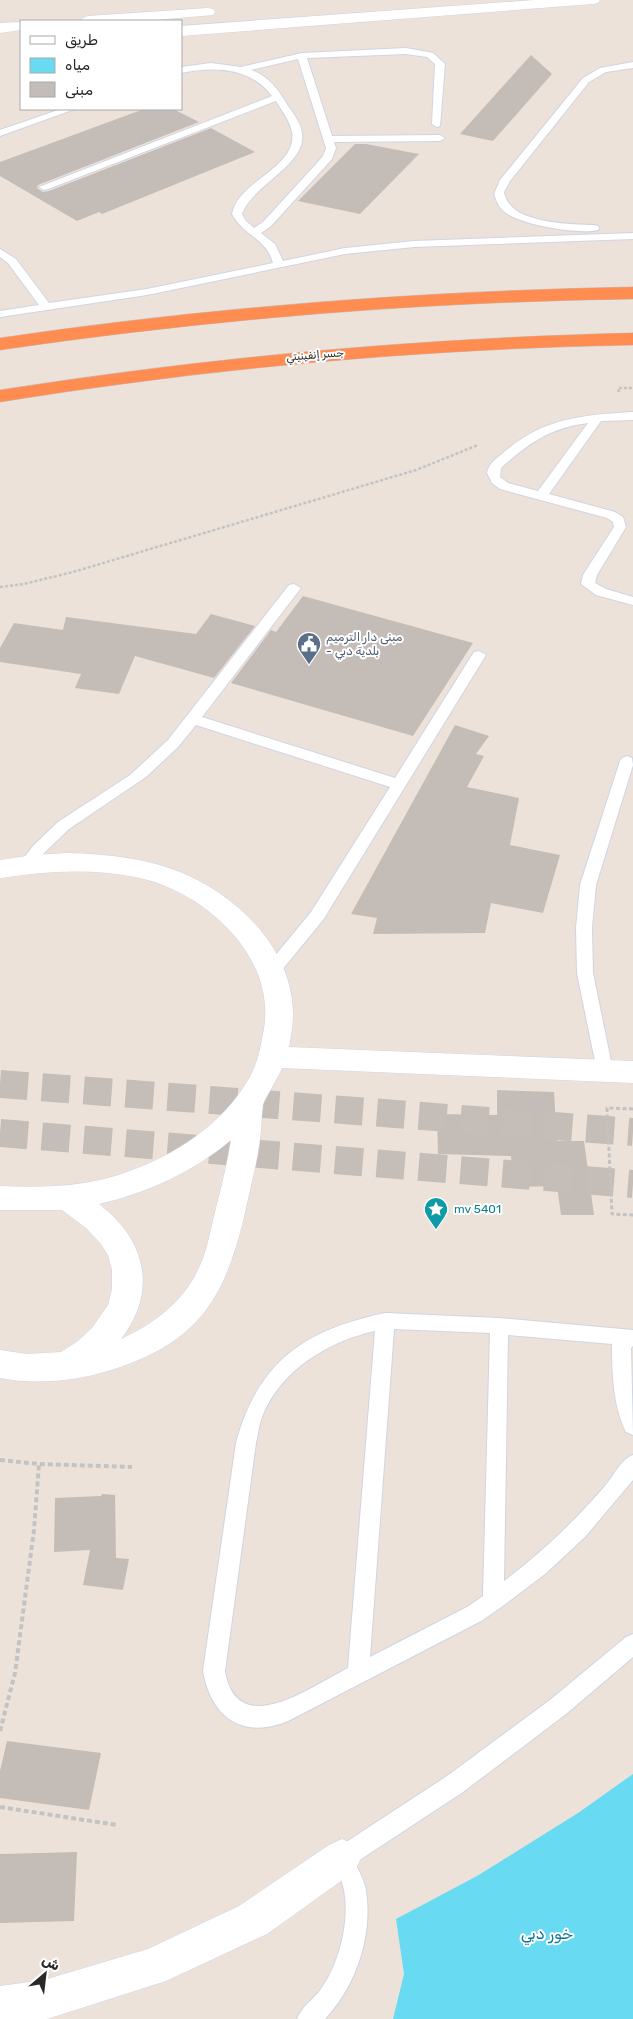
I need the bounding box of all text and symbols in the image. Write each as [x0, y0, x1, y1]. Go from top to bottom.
legend [20, 20, 182, 110]
text: طريق [65, 31, 98, 49]
text: مياه [65, 56, 90, 74]
text: مبنى [65, 81, 93, 99]
street label: جسر إنفينيتي [286, 346, 345, 366]
place label: مبنى دار الترميم - بلدية دبي [326, 630, 403, 660]
public building icon: مبنى دار الترميم - بلدية دبي [296, 631, 322, 665]
place icon: mv 5401 [423, 1196, 449, 1230]
place label: mv 5401 [454, 1202, 501, 1216]
water label: خور دبي [521, 1924, 573, 1946]
north arrow [20, 1949, 70, 1999]
text: ش [39, 1951, 63, 1975]

